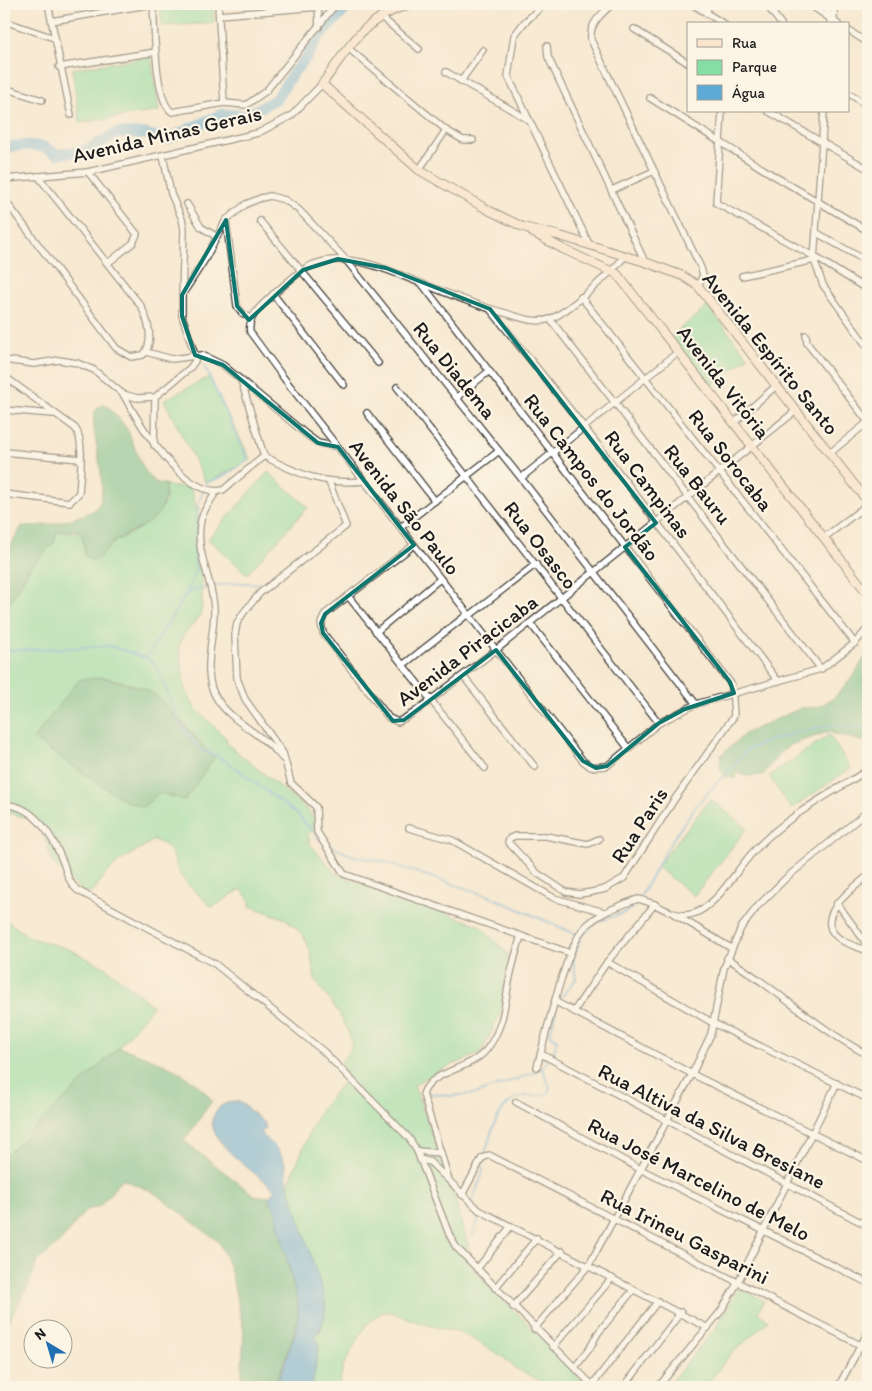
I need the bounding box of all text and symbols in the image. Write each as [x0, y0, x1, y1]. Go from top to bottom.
legend [687, 22, 850, 112]
text: Rua [732, 34, 757, 52]
text: Parque [732, 58, 777, 76]
text: Água [732, 84, 766, 102]
street label: Avenida Minas Gerais [70, 100, 264, 168]
street label: Avenida Espírito Santo [697, 266, 845, 440]
street label: Rua Diadema [408, 316, 502, 424]
street label: Avenida Vitória [672, 320, 776, 444]
street label: Rua Campos do Jordão [519, 388, 665, 566]
street label: Rua Sorocaba [683, 404, 779, 516]
street label: Rua Campinas [599, 425, 697, 543]
street label: Avenida São Paulo [344, 434, 466, 580]
street label: Rua Bauru [659, 439, 737, 529]
street label: Rua Osasco [499, 496, 583, 594]
street label: Avenida Piracicaba [392, 589, 542, 711]
street label: Rua Paris [605, 782, 673, 868]
street label: Rua Altiva da Silva Bresiane [594, 1058, 830, 1194]
street label: Rua José Marcelino de Melo [584, 1112, 814, 1246]
street label: Rua Irineu Gasparini [597, 1183, 773, 1289]
north arrow [22, 1318, 72, 1368]
text: N [31, 1325, 49, 1344]

